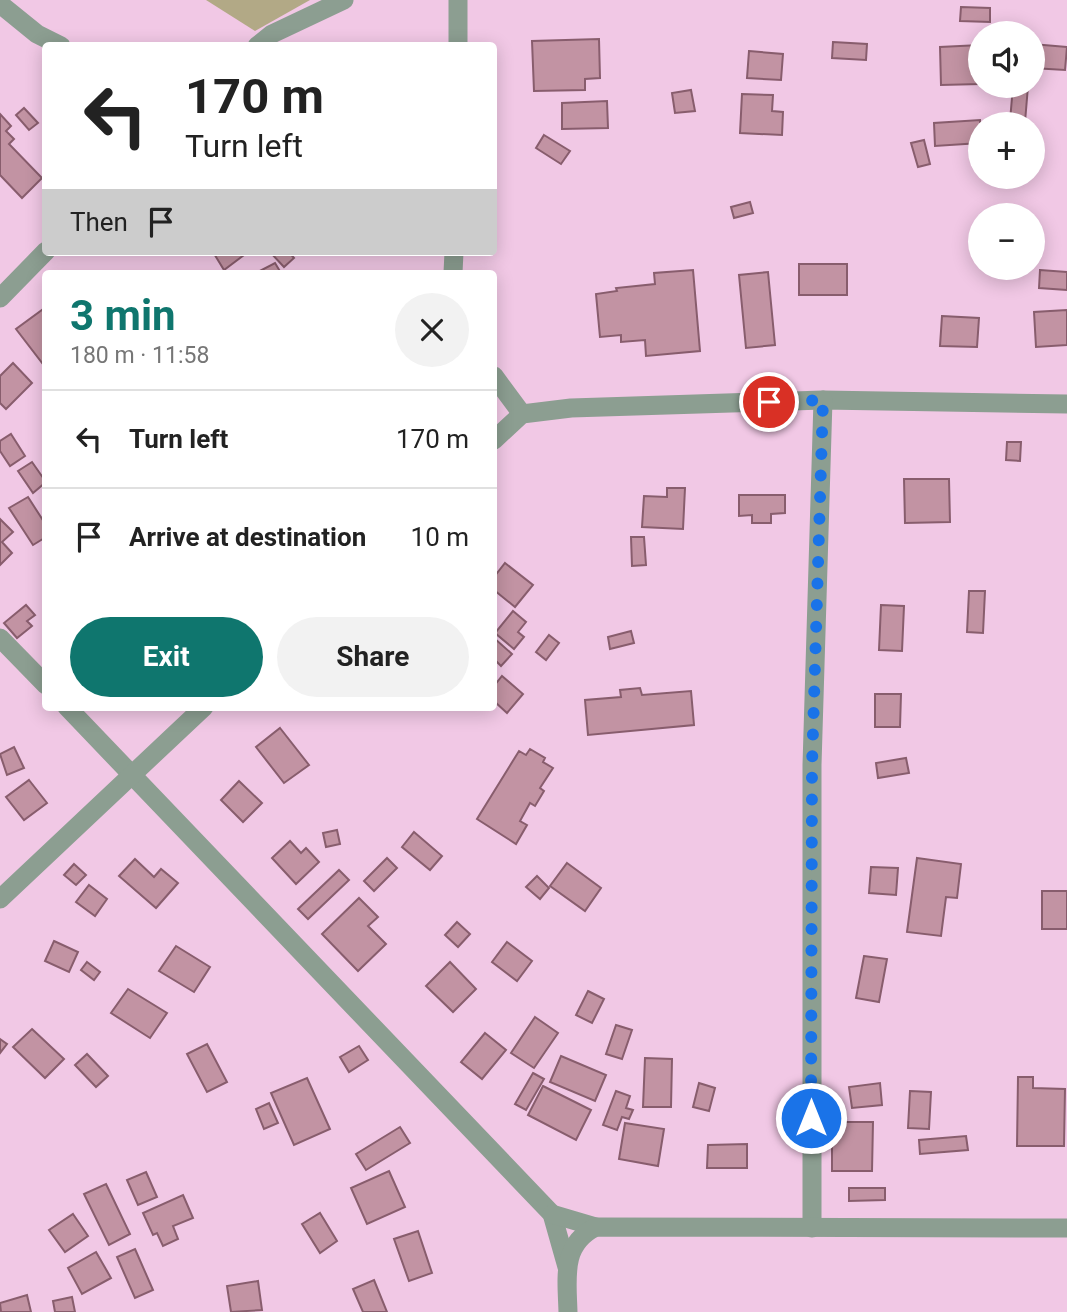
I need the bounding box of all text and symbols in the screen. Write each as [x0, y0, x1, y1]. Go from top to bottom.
map controls [968, 21, 1045, 280]
button: sound [968, 21, 1045, 98]
text: 170 m [185, 68, 324, 125]
icon: left [70, 70, 161, 161]
button: + [968, 112, 1045, 189]
text: Turn left [185, 127, 303, 165]
icon: arrive [142, 203, 180, 241]
button: − [968, 203, 1045, 280]
text: Then [70, 207, 128, 237]
text: 3 min [70, 291, 176, 340]
button: close [395, 293, 469, 367]
text: 180 m · 11:58 [70, 342, 209, 369]
pin [739, 372, 799, 432]
icon: arrive [750, 383, 788, 421]
icon: left [70, 420, 108, 458]
text: Turn left [129, 424, 228, 454]
text: 170 m [396, 424, 469, 454]
icon: arrive [70, 518, 108, 556]
text: Arrive at destination [129, 522, 366, 552]
text: 10 m [411, 522, 469, 552]
button: Exit [70, 617, 263, 697]
button: Share [277, 617, 469, 697]
position arrow [774, 1081, 848, 1155]

